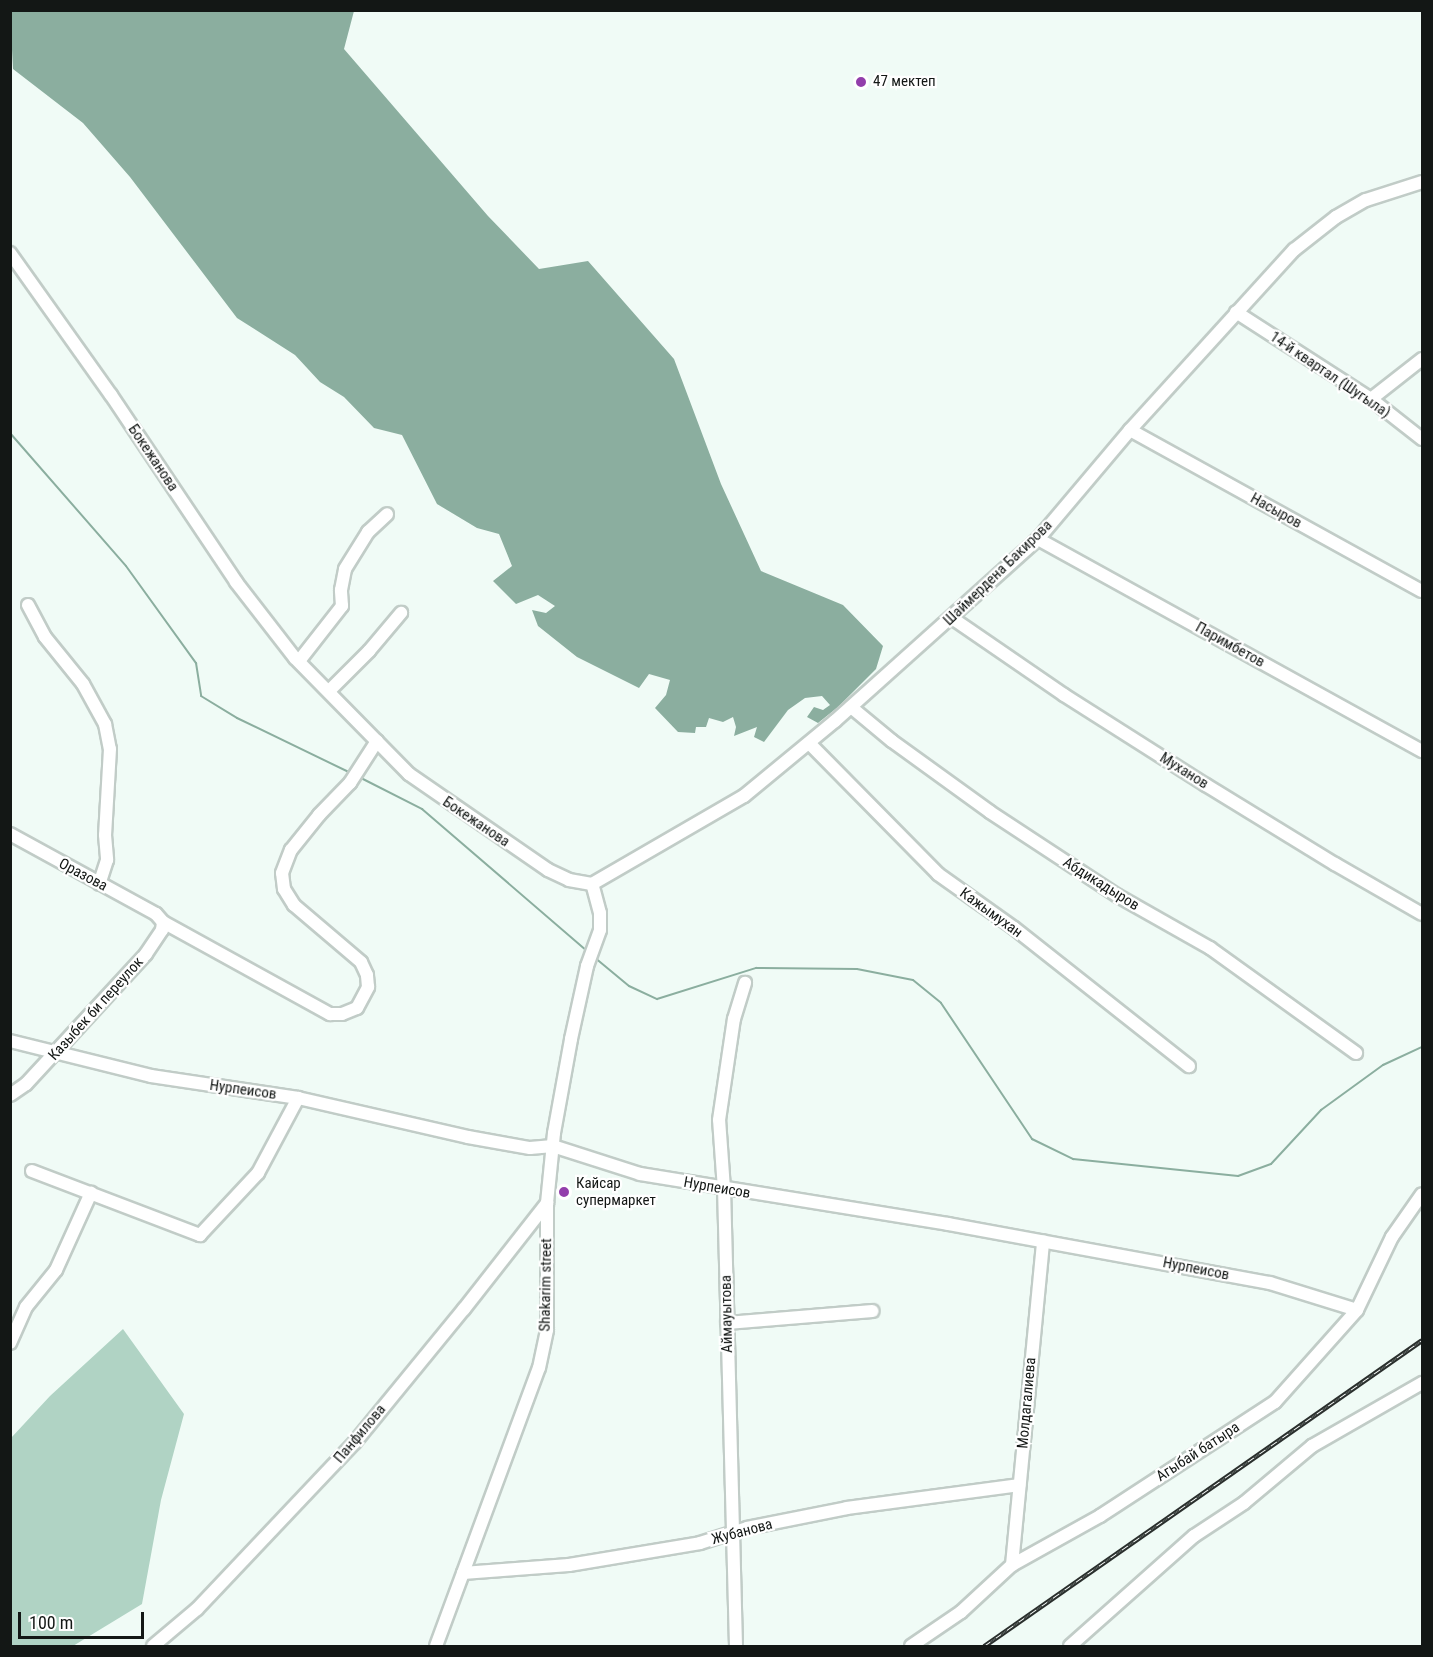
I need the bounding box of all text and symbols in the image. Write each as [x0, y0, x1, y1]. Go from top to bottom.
place label: 47 мектеп [873, 73, 936, 91]
marker: 47 мектеп [854, 75, 868, 89]
street label: 14-й квартал (Шугыла) [1266, 328, 1394, 422]
street label: Бокежанова [124, 421, 182, 495]
street label: Насыров [1247, 490, 1305, 532]
street label: Шаймердена Бакирова [940, 516, 1056, 630]
street label: Паримбетов [1192, 619, 1268, 671]
street label: Муханов [1156, 749, 1212, 793]
street label: Бокежанова [439, 793, 513, 851]
street label: Абдикадыров [1060, 853, 1142, 915]
street label: Оразова [56, 855, 110, 895]
street label: Кажымухан [956, 884, 1026, 942]
street label: Казыбек би переулок [45, 954, 147, 1064]
street label: Нурпеисов [208, 1076, 278, 1104]
street label: Нурпеисов [682, 1173, 752, 1203]
place label: Кайсар супермаркет [576, 1174, 656, 1209]
marker: Кайсар супермаркет [557, 1185, 571, 1199]
street label: Shakarim street [536, 1238, 556, 1332]
street label: Нурпеисов [1161, 1254, 1231, 1284]
street label: Аймауытова [717, 1275, 737, 1353]
street label: Молдагалиева [1014, 1357, 1040, 1449]
street label: Панфилова [330, 1401, 390, 1467]
street label: Агыбай батыра [1153, 1418, 1243, 1486]
street label: Жубанова [710, 1515, 774, 1549]
scale bar [21, 1600, 147, 1638]
text: 100 m [29, 1612, 73, 1633]

